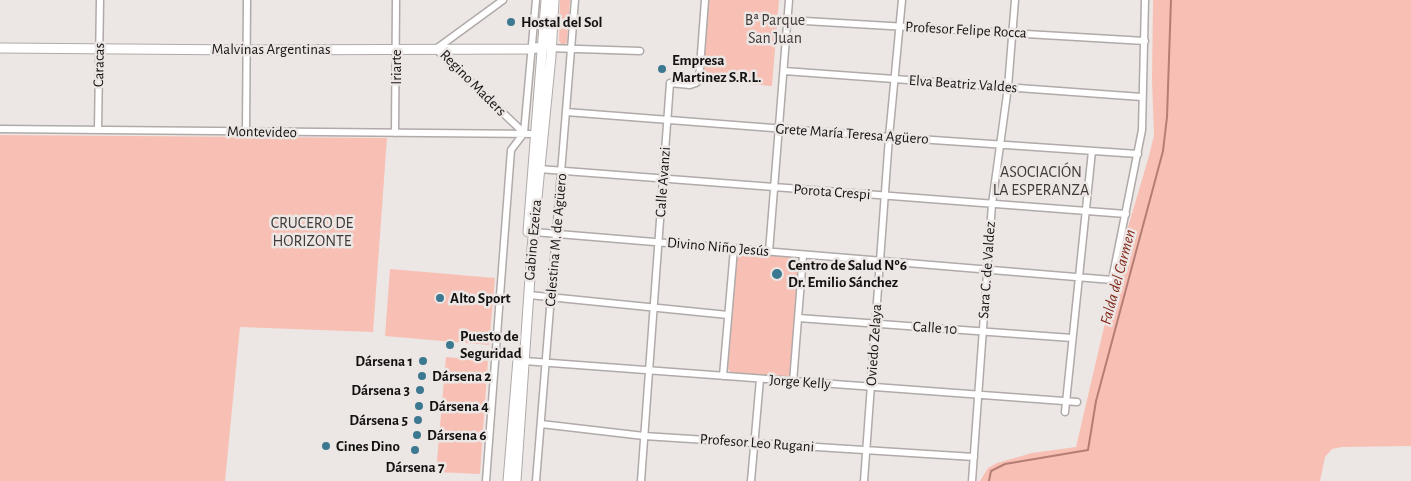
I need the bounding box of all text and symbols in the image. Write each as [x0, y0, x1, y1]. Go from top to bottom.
district label: Bª Parque San Juan [743, 10, 807, 48]
place label: Hostal del Sol [521, 13, 603, 31]
marker: Hostal del Sol [505, 16, 517, 28]
street label: Profesor Felipe Rocca [905, 18, 1027, 42]
street label: Malvinas Argentinas [212, 40, 330, 58]
street label: Caracas [90, 43, 108, 87]
street label: Regino Maders [436, 46, 510, 120]
street label: Iriarte [387, 49, 405, 85]
place label: Empresa Martinez S.R.L. [672, 51, 761, 86]
marker: Empresa Martinez S.R.L. [656, 63, 668, 75]
street label: Elva Beatriz Valdes [908, 71, 1018, 97]
street label: Grete María Teresa Agüero [775, 120, 929, 148]
street label: Montevideo [227, 122, 297, 142]
street label: Calle Avanzi [652, 146, 674, 218]
district label: ASOCIACIÓN LA ESPERANZA [985, 162, 1097, 200]
street label: Celestina M. de Agüero [541, 173, 571, 307]
street label: Porota Crespi [793, 180, 871, 204]
street label: Gabino Ezeiza [520, 199, 546, 281]
district label: CRUCERO DE HORIZONTE [265, 213, 359, 251]
street label: Sara C. de Valdez [975, 221, 999, 319]
water label: Falda del Carmen [1096, 227, 1140, 327]
street label: Divino Niño Jesús [666, 234, 770, 260]
place label: Centro de Salud Nº6 Dr. Emilio Sánchez [788, 256, 907, 291]
marker: Centro de Salud Nº6 Dr. Emilio Sánchez [770, 267, 784, 281]
place label: Alto Sport [450, 289, 511, 307]
marker: Alto Sport [434, 292, 446, 304]
street label: Oviedo Zelaya [862, 303, 886, 387]
street label: Calle 10 [912, 317, 958, 339]
place label: Puesto de Seguridad [460, 327, 522, 362]
marker: Puesto de Seguridad [444, 339, 456, 351]
place label: Dársena 1 [355, 352, 413, 370]
marker: Dársena 1 [417, 355, 429, 367]
place label: Dársena 2 [432, 367, 491, 385]
marker: Dársena 2 [416, 370, 428, 382]
street label: Jorge Kelly [769, 371, 831, 393]
place label: Dársena 3 [351, 381, 410, 399]
marker: Dársena 3 [414, 384, 426, 396]
place label: Dársena 4 [429, 397, 489, 415]
marker: Dársena 4 [413, 400, 425, 412]
place label: Dársena 5 [349, 411, 408, 429]
marker: Dársena 5 [412, 414, 424, 426]
place label: Dársena 6 [427, 426, 487, 444]
marker: Dársena 6 [411, 429, 423, 441]
street label: Profesor Leo Rugani [699, 430, 815, 456]
place label: Cines Dino [336, 437, 400, 455]
marker: Cines Dino [320, 440, 332, 452]
marker: Dársena 7 [409, 444, 421, 456]
place label: Dársena 7 [386, 458, 444, 476]

